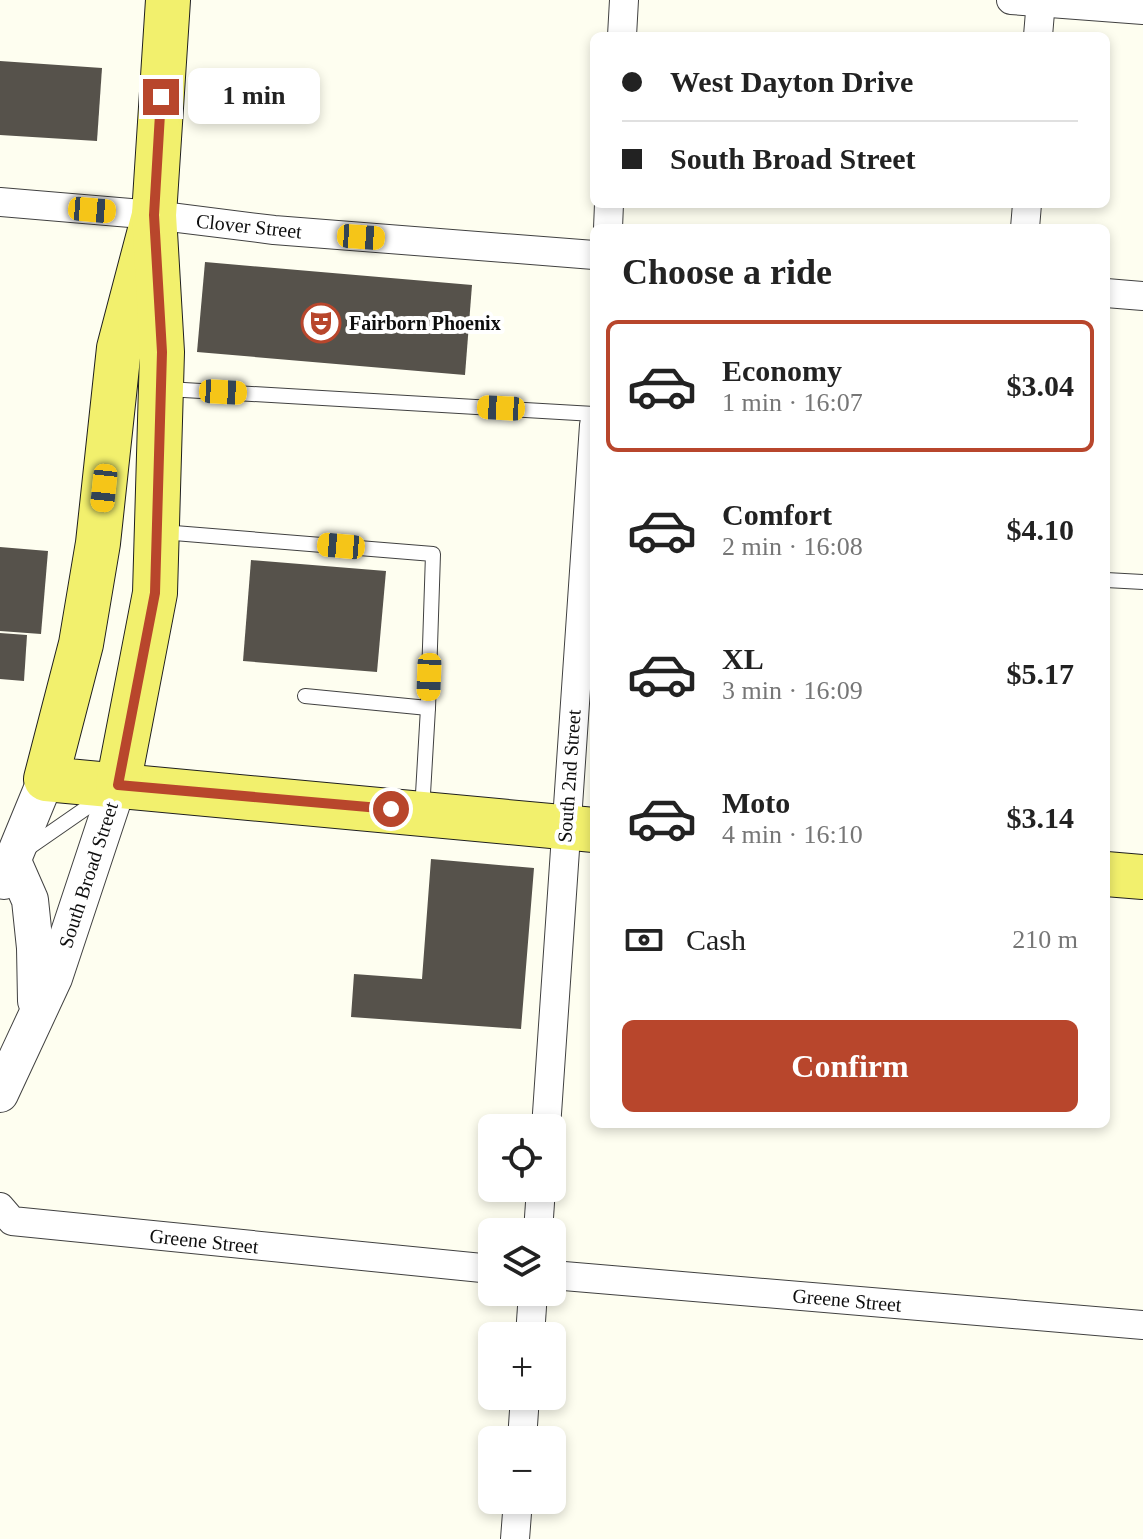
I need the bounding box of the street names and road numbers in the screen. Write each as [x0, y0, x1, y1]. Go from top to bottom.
street label: Clover Street [195, 210, 303, 243]
street label: South 2nd Street [553, 708, 585, 843]
street label: South Broad Street [54, 799, 122, 951]
street label: Greene Street [148, 1224, 260, 1258]
street label: Greene Street [792, 1284, 903, 1316]

